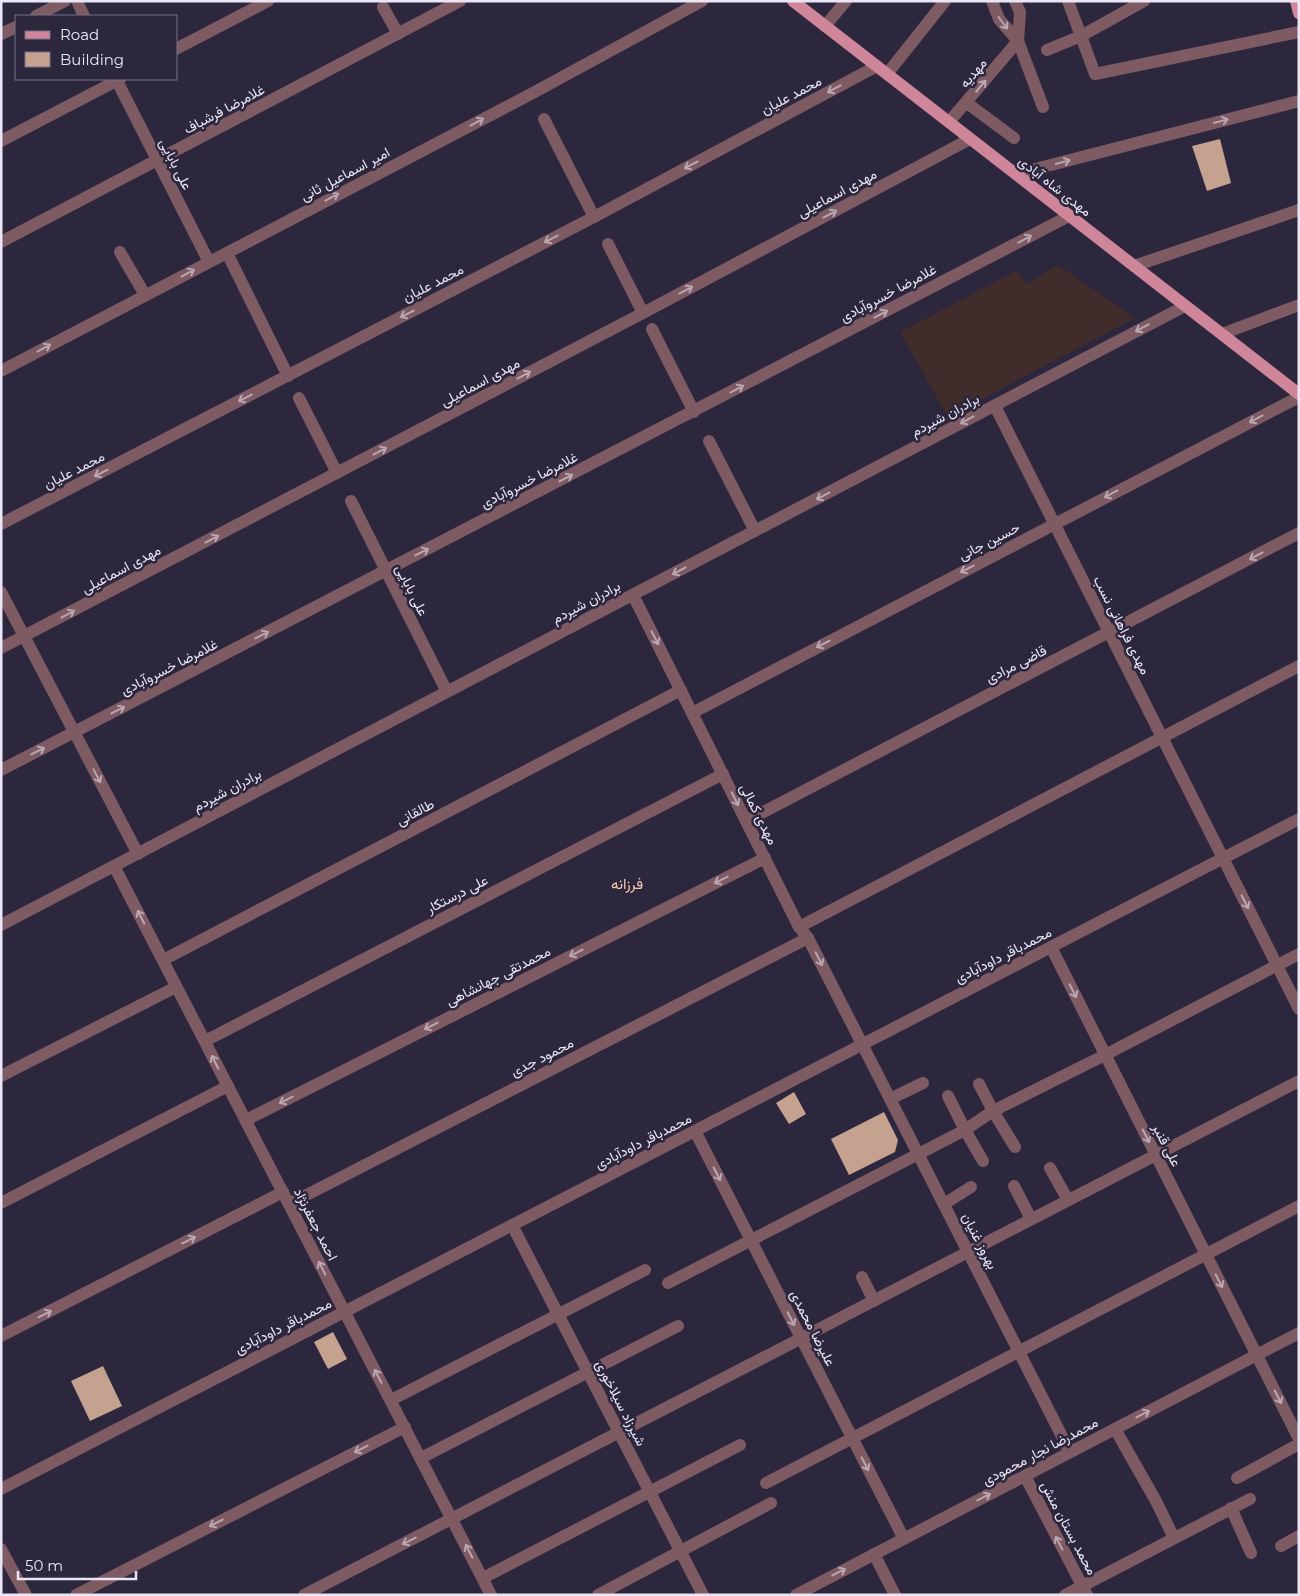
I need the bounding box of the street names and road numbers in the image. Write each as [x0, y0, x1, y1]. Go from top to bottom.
street label: مهدیه [955, 54, 991, 92]
street label: محمد علیان [758, 72, 824, 118]
street label: غلامرضا فرشباف [180, 80, 268, 138]
street label: علی بابایی [155, 135, 197, 193]
street label: امیر اسماعیل ثانی [297, 143, 393, 205]
street label: مهدی شاه آبادی [1015, 152, 1095, 220]
street label: مهدی اسماعیلی [794, 165, 880, 221]
street label: محمد علیان [399, 260, 467, 306]
street label: غلامرضا خسروآبادی [837, 260, 939, 326]
street label: مهدی اسماعیلی [437, 354, 523, 410]
street label: برادران شیردم [908, 390, 982, 440]
street label: محمد علیان [40, 447, 108, 493]
street label: غلامرضا خسروآبادی [477, 448, 581, 512]
street label: حسین جانی [955, 518, 1023, 564]
street label: مهدی اسماعیلی [78, 541, 164, 597]
street label: علی بابایی [391, 561, 433, 619]
street label: مهدی فراهانی نسب [1089, 573, 1155, 677]
street label: برادران شیردم [549, 577, 623, 627]
street label: غلامرضا خسروآبادی [117, 635, 221, 699]
street label: قاضی مرادی [982, 641, 1050, 687]
street label: برادران شیردم [190, 765, 264, 815]
street label: مهدی کمالی [736, 780, 782, 848]
street label: طالقانی [393, 795, 437, 829]
street label: علی درستکار [422, 871, 491, 918]
street label: محمدباقر داودآبادی [952, 923, 1054, 987]
street label: محمدتقی جهانشاهی [443, 942, 553, 1010]
street label: محمود جدی [507, 1033, 577, 1081]
street label: محمدباقر داودآبادی [592, 1109, 694, 1173]
street label: علی قنبر [1148, 1120, 1185, 1170]
street label: احمد جعفرنژاد [290, 1185, 342, 1263]
street label: بهروز غنیان [958, 1210, 1002, 1272]
street label: علیرضا محمدی [786, 1287, 840, 1369]
street label: محمدباقر داودآبادی [232, 1294, 334, 1358]
street label: شیرزاد سیلاخوری [592, 1357, 650, 1449]
street label: محمدرضا نجار محمودی [979, 1413, 1101, 1489]
street label: محمد بستان منش [1037, 1478, 1101, 1578]

